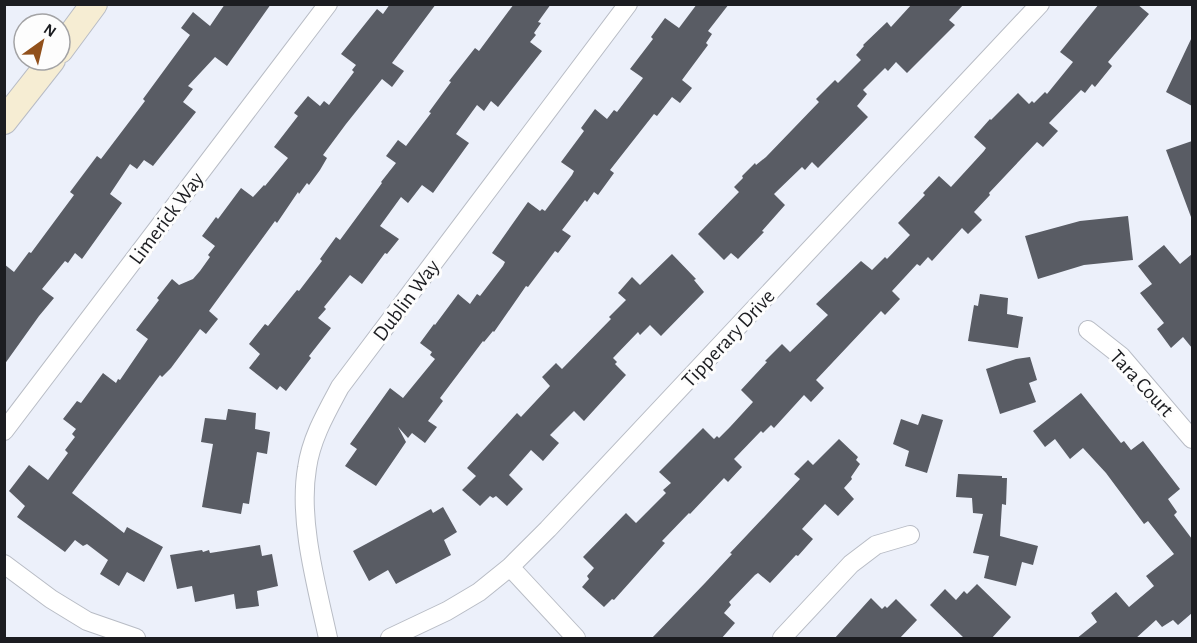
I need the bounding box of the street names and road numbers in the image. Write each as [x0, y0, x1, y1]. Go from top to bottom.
street label: Limerick Way [125, 168, 208, 268]
street label: Dublin Way [369, 256, 444, 345]
street label: Tipperary Drive [678, 285, 779, 391]
street label: Tara Court [1106, 346, 1178, 421]

